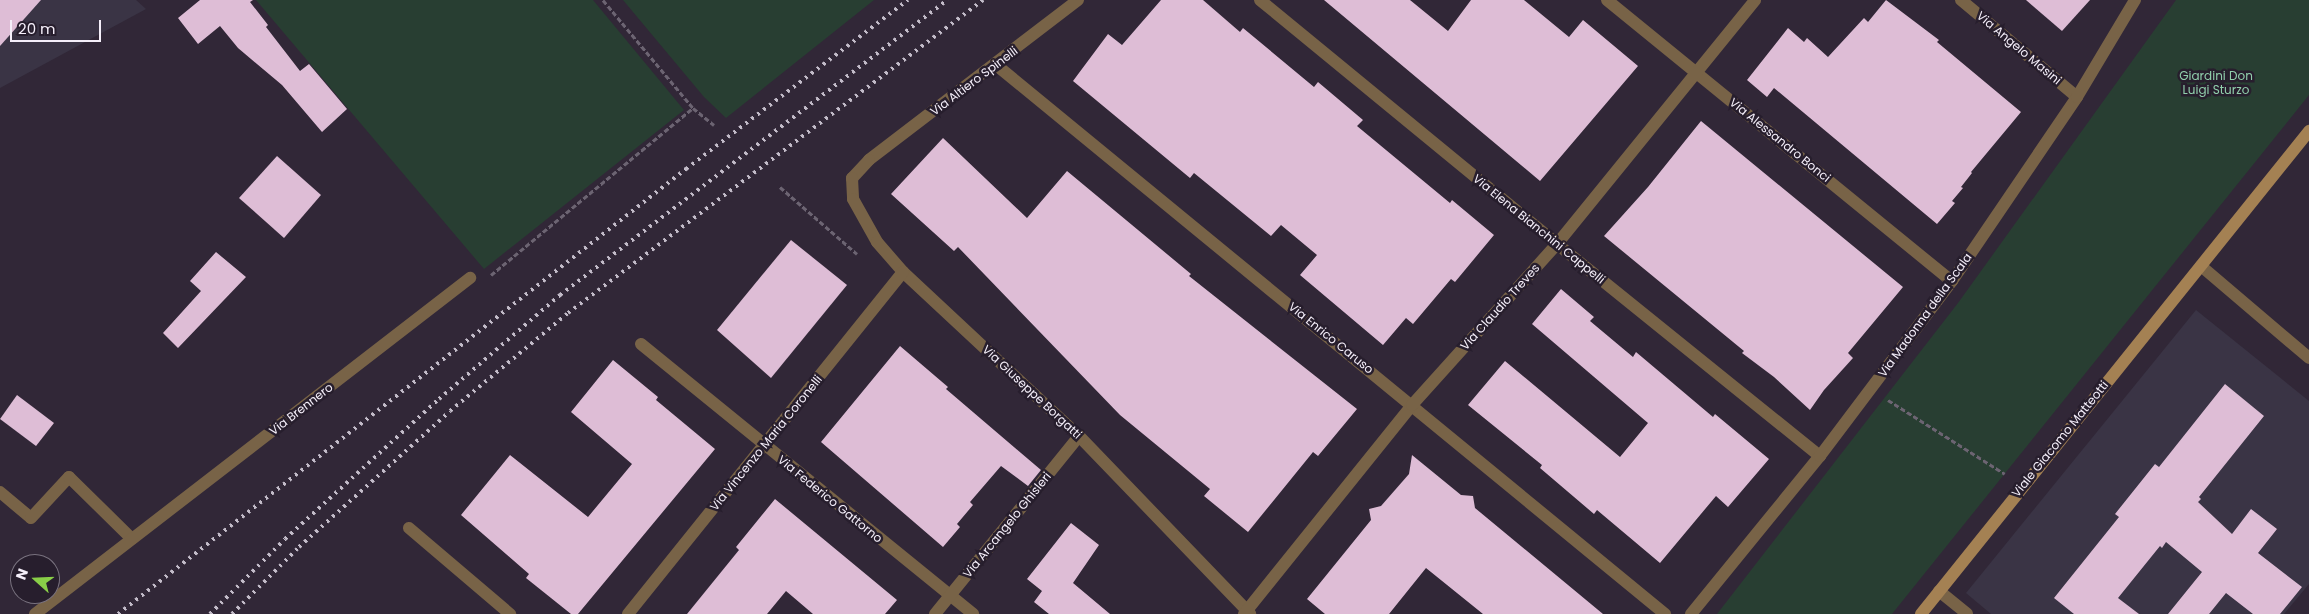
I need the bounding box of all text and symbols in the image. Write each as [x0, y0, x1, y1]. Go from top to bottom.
street label: Via Angelo Masini [1974, 8, 2064, 88]
scale bar [12, 10, 104, 42]
text: 20 m [18, 18, 56, 39]
street label: Via Altiero Spinelli [927, 43, 1021, 119]
park label: Giardini Don Luigi Sturzo [2179, 69, 2253, 97]
street label: Via Alessandro Bonci [1727, 95, 1833, 185]
street label: Via Elena Bianchini Cappelli [1470, 171, 1608, 287]
street label: Via Madonna della Scala [1875, 250, 1975, 380]
street label: Via Claudio Treves [1457, 261, 1543, 353]
street label: Via Enrico Caruso [1286, 299, 1376, 377]
street label: Via Giuseppe Borgatti [979, 342, 1085, 442]
street label: Via Vincenzo Maria Coronelli [707, 372, 825, 514]
street label: Viale Giacomo Matteotti [2009, 378, 2111, 500]
street label: Via Brennero [266, 380, 336, 438]
street label: Via Federico Gattorno [775, 452, 885, 546]
street label: Via Arcangelo Ghisleri [960, 469, 1054, 581]
north arrow [10, 554, 60, 604]
text: N [11, 566, 33, 583]

